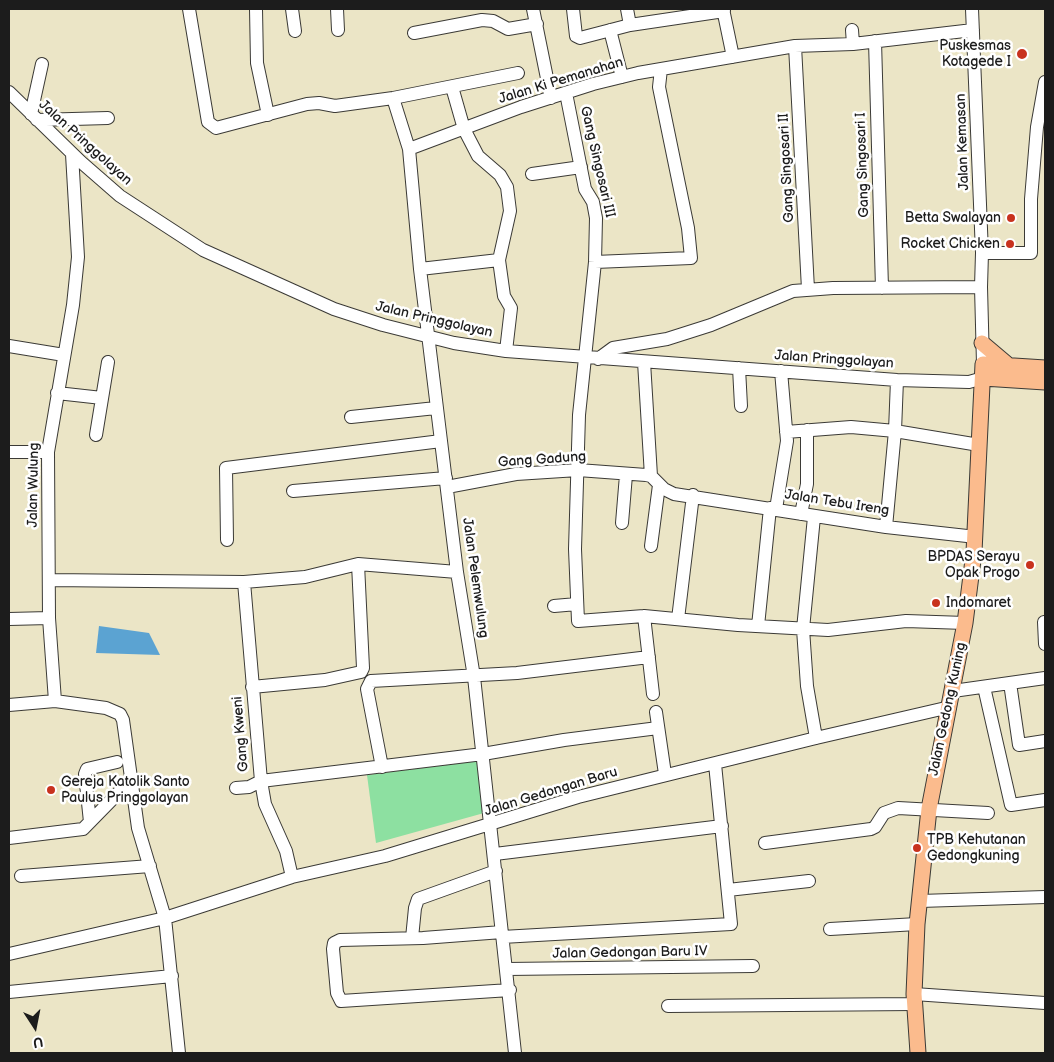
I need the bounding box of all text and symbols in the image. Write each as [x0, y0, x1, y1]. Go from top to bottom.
place label: Puskesmas Kotagede I [939, 38, 1011, 70]
marker: Puskesmas Kotagede I [1015, 47, 1029, 61]
street label: Jalan Ki Pemanahan [497, 54, 625, 108]
street label: Jalan Kemasan [953, 93, 973, 191]
street label: Jalan Pringgolayan [35, 97, 135, 189]
street label: Gang Singosari III [576, 105, 618, 219]
street label: Gang Singosari I [853, 112, 873, 218]
street label: Gang Singosari II [776, 113, 798, 223]
place label: Betta Swalayan [905, 210, 1001, 226]
marker: Betta Swalayan [1005, 212, 1017, 224]
place label: Rocket Chicken [900, 236, 1000, 252]
marker: Rocket Chicken [1004, 238, 1016, 250]
street label: Jalan Pringgolayan [374, 298, 494, 342]
street label: Jalan Pringgolayan [774, 347, 894, 373]
street label: Jalan Wulung [25, 443, 43, 527]
street label: Gang Gadung [497, 449, 587, 471]
street label: Jalan Tebu Ireng [784, 486, 890, 520]
street label: Jalan Pelemwulung [458, 517, 492, 639]
place label: BPDAS Serayu Opak Progo [927, 549, 1020, 582]
marker: BPDAS Serayu Opak Progo [1024, 559, 1036, 571]
place label: Indomaret [946, 595, 1011, 611]
marker: Indomaret [930, 597, 942, 609]
street label: Jalan Gedong Kuning [926, 641, 970, 777]
street label: Gang Kweni [229, 696, 253, 772]
street label: Jalan Gedongan Baru [482, 764, 620, 820]
place label: Gereja Katolik Santo Paulus Pringgolayan [61, 774, 190, 806]
marker: Gereja Katolik Santo Paulus Pringgolayan [45, 784, 57, 796]
place label: TPB Kehutanan Gedongkuning [927, 832, 1026, 864]
marker: TPB Kehutanan Gedongkuning [911, 842, 923, 854]
street label: Jalan Gedongan Baru IV [552, 943, 708, 963]
north arrow [10, 1002, 60, 1052]
text: U [31, 1033, 44, 1052]

